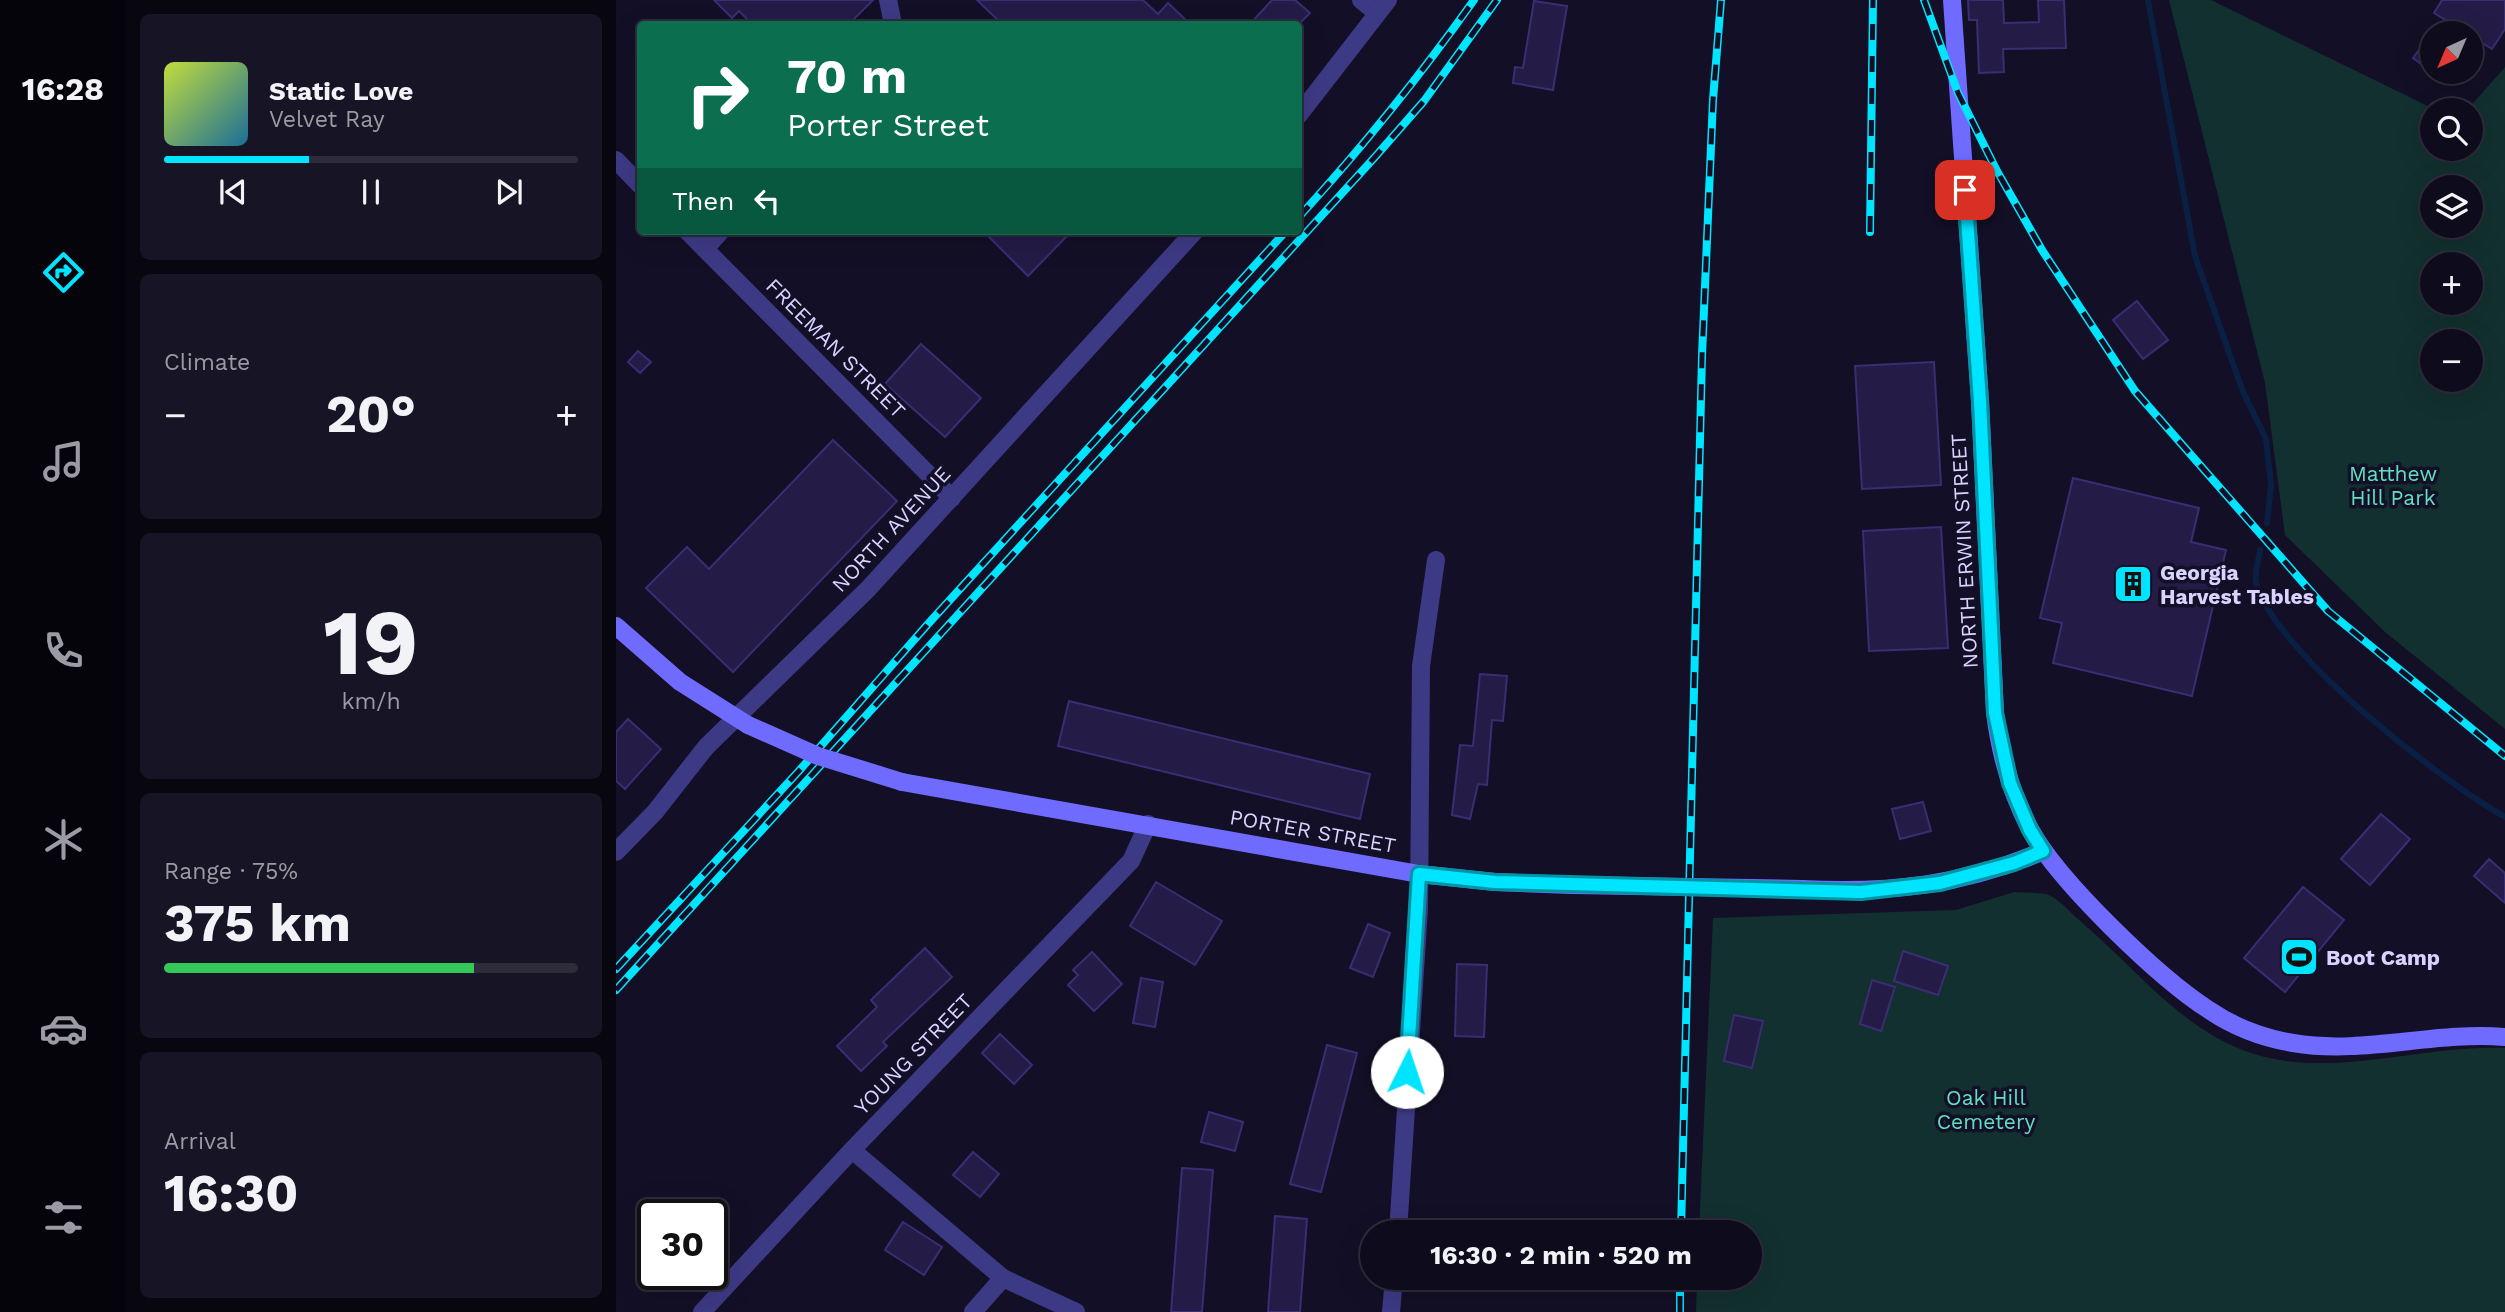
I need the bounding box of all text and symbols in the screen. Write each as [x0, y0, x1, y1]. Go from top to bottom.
north arrow [2420, 21, 2483, 84]
map controls [2420, 21, 2483, 392]
text: 70 m [787, 47, 907, 105]
icon: right [672, 49, 763, 140]
text: 16:28 [22, 70, 104, 108]
text: Static Love [269, 76, 413, 106]
button: search [2420, 98, 2483, 161]
text: Velvet Ray [269, 106, 385, 133]
text: Porter Street [787, 106, 989, 144]
pin [1935, 160, 1995, 220]
icon: arrive [1946, 171, 1984, 209]
icon: previous [214, 173, 252, 211]
icon: pause [352, 173, 390, 211]
icon: next [490, 173, 528, 211]
button: layers [2420, 175, 2483, 238]
icon: left [748, 182, 786, 220]
text: Then [672, 186, 734, 216]
icon: directions [39, 248, 88, 297]
button: + [2420, 252, 2483, 315]
street label: FREEMAN STREET [761, 273, 911, 423]
button: − [2420, 329, 2483, 392]
text: Climate [164, 349, 250, 376]
text: 20° [326, 384, 416, 445]
text: − [164, 393, 187, 437]
text: + [555, 393, 578, 437]
street label: NORTH ERWIN STREET [1945, 433, 1983, 669]
icon: music [39, 437, 88, 486]
street label: NORTH AVENUE [826, 461, 956, 597]
park label: Matthew Hill Park [2349, 461, 2437, 510]
place label: Georgia Harvest Tables [2160, 560, 2314, 609]
building icon: Georgia Harvest Tables [2112, 563, 2154, 605]
text: 19 [323, 589, 419, 696]
icon: phone [39, 626, 88, 675]
text: km/h [341, 688, 401, 715]
street label: PORTER STREET [1228, 804, 1398, 858]
icon: climate [39, 815, 88, 864]
text: Range · 75% [164, 858, 298, 885]
text: 375 km [164, 893, 351, 954]
sports icon: Boot Camp [2278, 936, 2320, 978]
place label: Boot Camp [2326, 945, 2440, 970]
street label: YOUNG STREET [849, 988, 977, 1120]
icon: car [39, 1004, 88, 1053]
position arrow [1370, 1035, 1444, 1109]
park label: Oak Hill Cemetery [1937, 1085, 2035, 1134]
text: Arrival [164, 1128, 236, 1155]
text: 16:30 [164, 1163, 298, 1224]
icon: filters [39, 1193, 88, 1242]
speed limit sign: 30 [637, 1199, 728, 1290]
text: 16:30 · 2 min · 520 m [1430, 1240, 1692, 1270]

